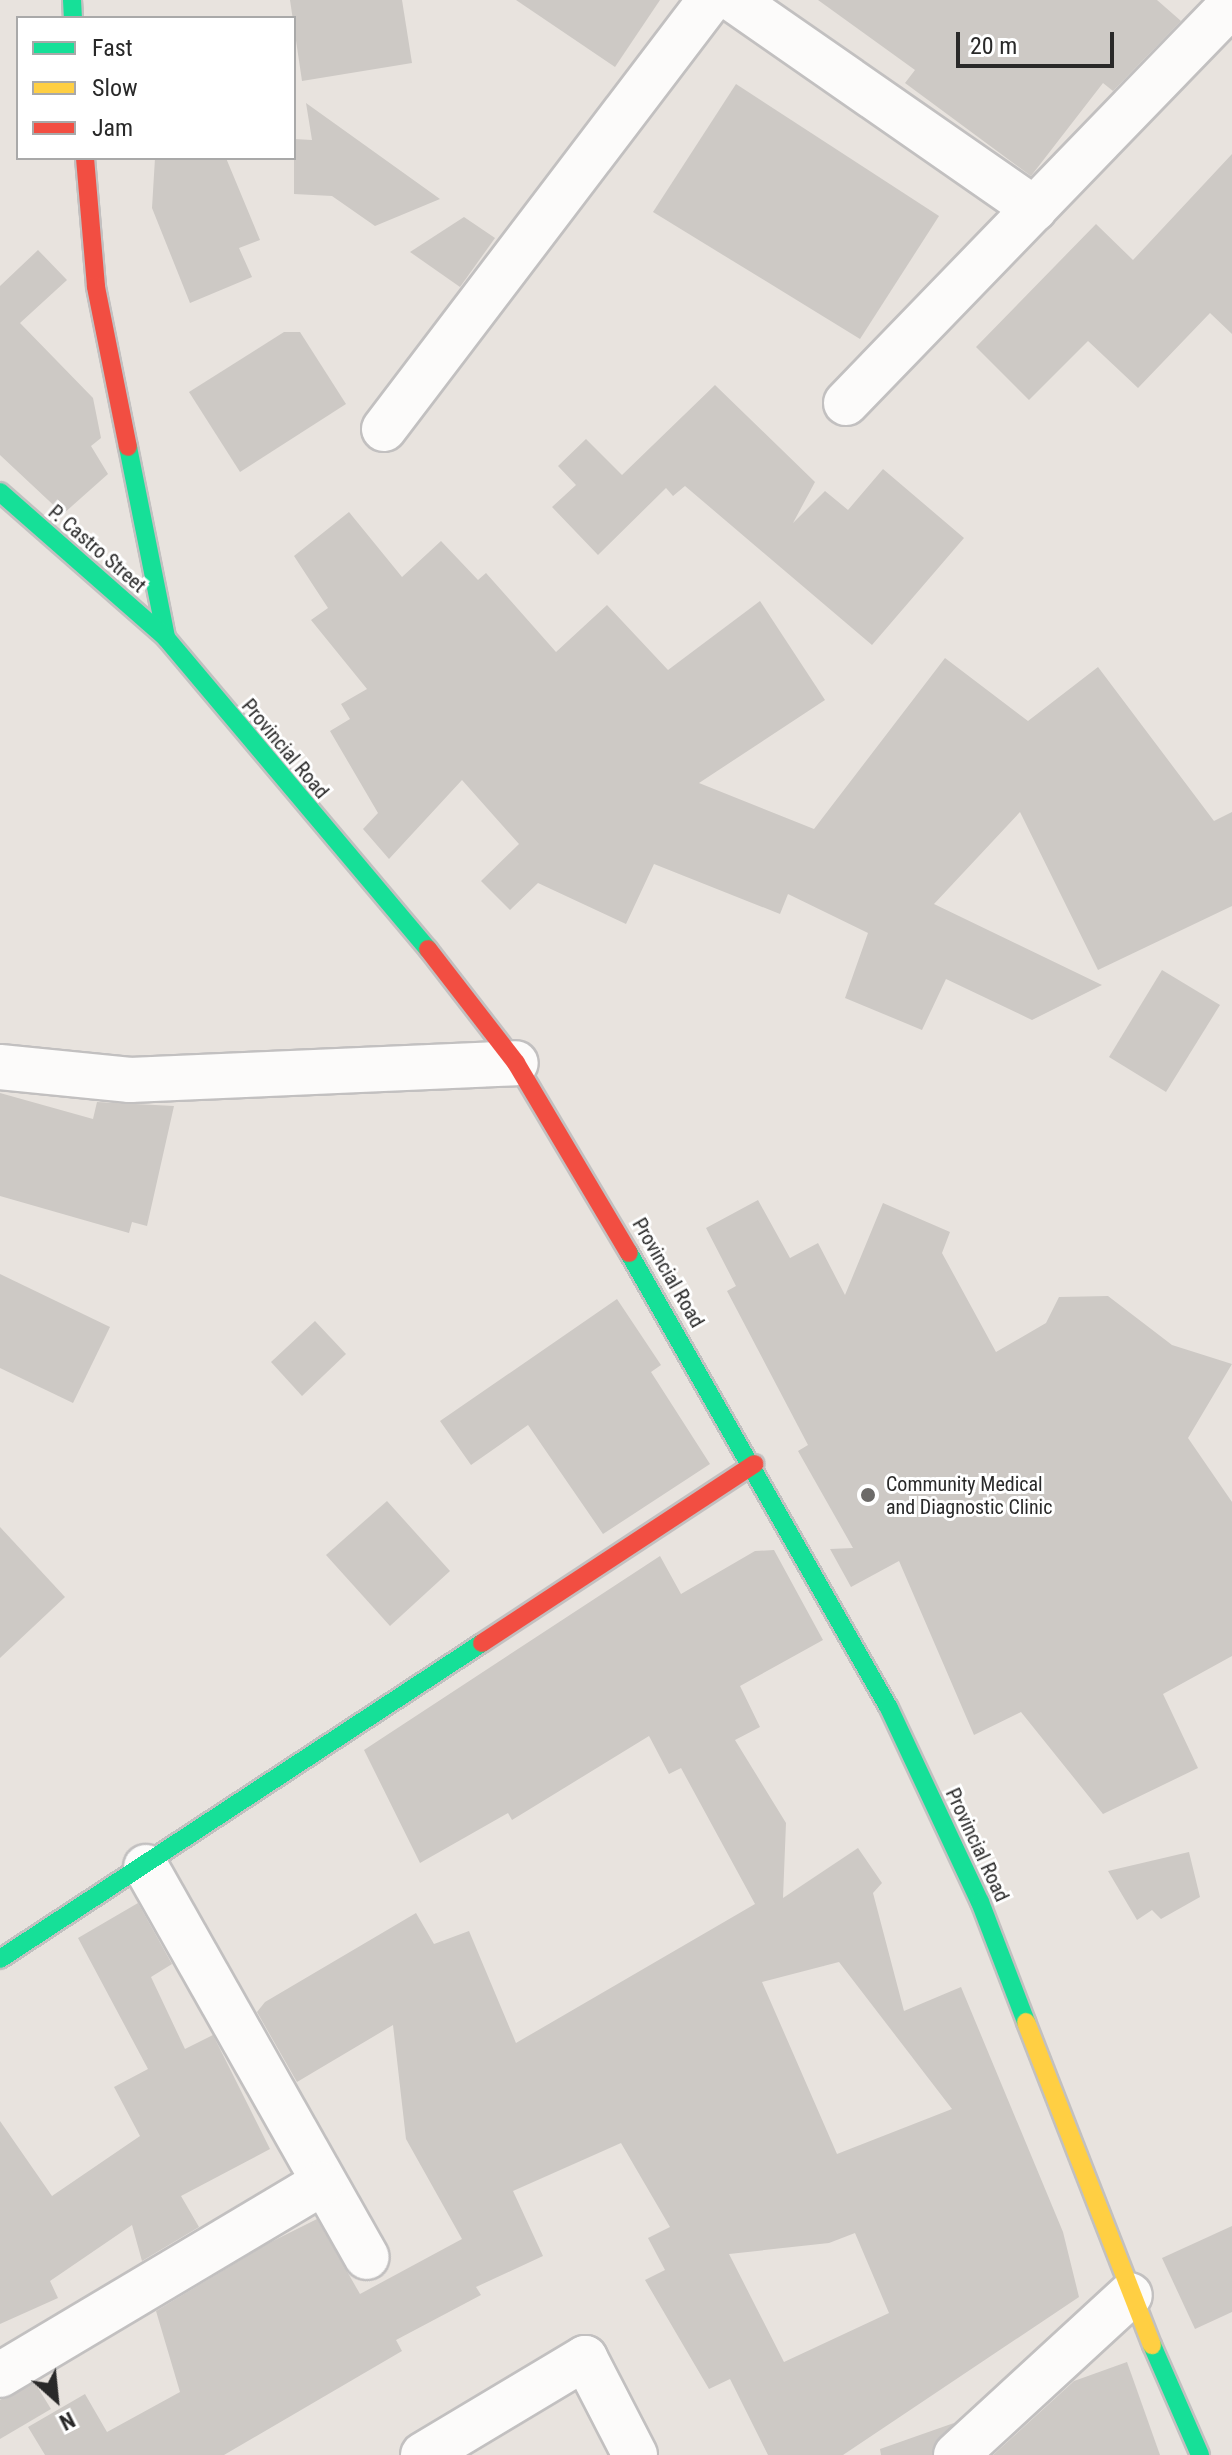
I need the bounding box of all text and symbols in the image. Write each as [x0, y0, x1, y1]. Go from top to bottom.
legend [16, 16, 296, 160]
scale bar [960, 16, 1118, 66]
text: 20 m [970, 32, 1017, 60]
text: Fast [92, 34, 133, 62]
text: Slow [92, 74, 138, 102]
text: Jam [92, 114, 133, 142]
street label: P. Castro Street [43, 500, 151, 598]
street label: Provincial Road [236, 694, 334, 804]
street label: Provincial Road [627, 1214, 709, 1332]
place label: Community Medical and Diagnostic Clinic [886, 1472, 1052, 1519]
marker: Community Medical and Diagnostic Clinic [857, 1484, 879, 1506]
street label: Provincial Road [940, 1784, 1014, 1906]
north arrow [16, 2359, 96, 2439]
text: N [55, 2407, 79, 2435]

